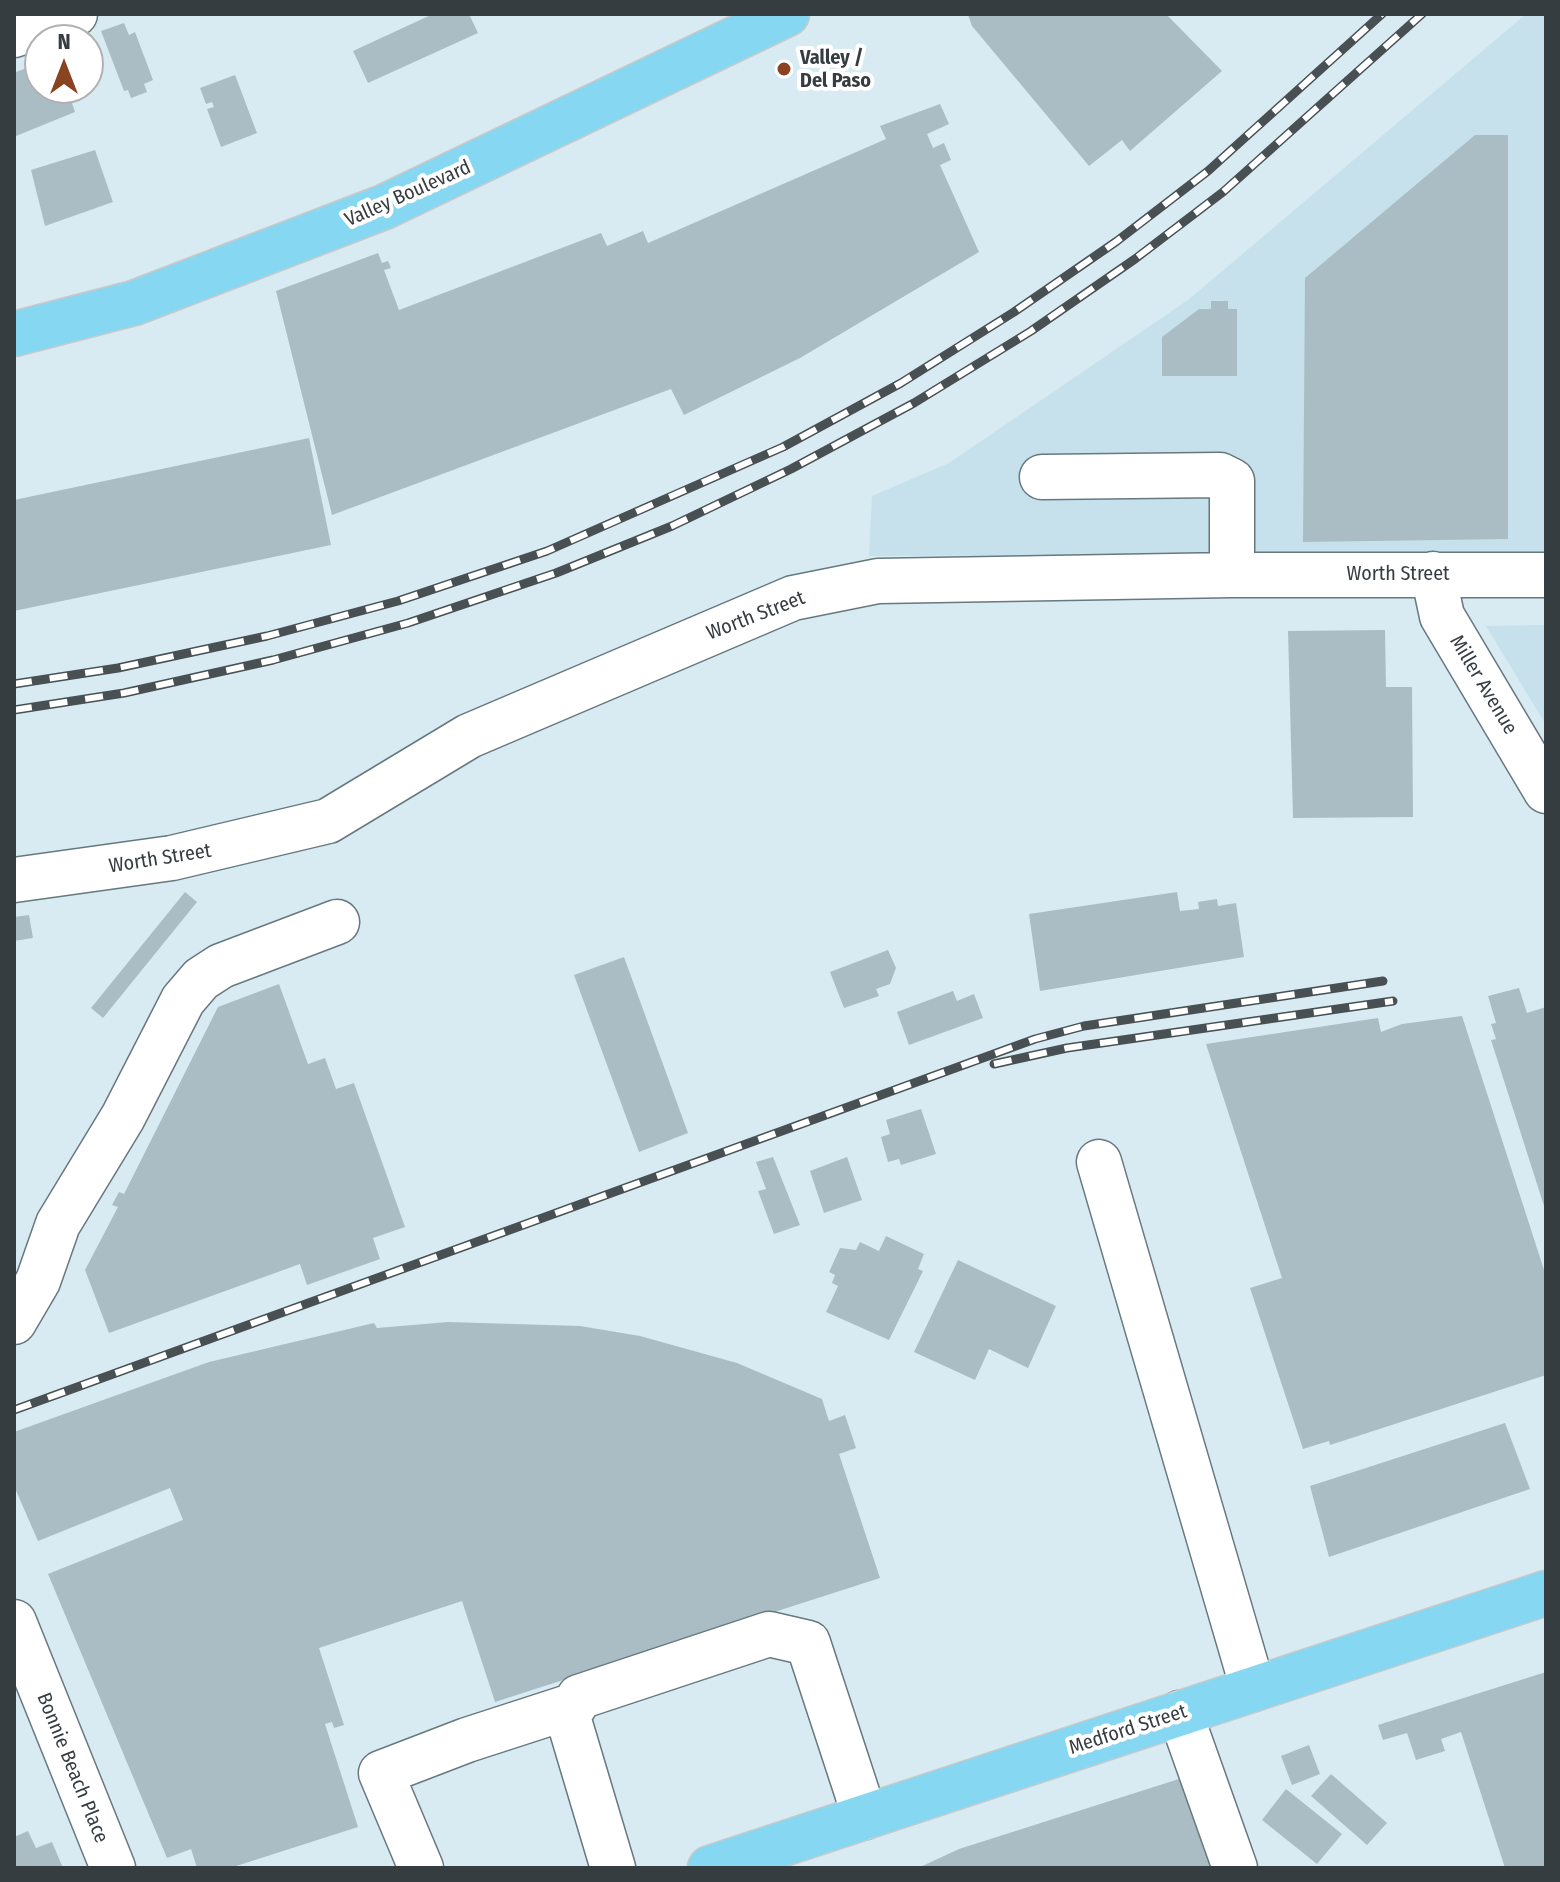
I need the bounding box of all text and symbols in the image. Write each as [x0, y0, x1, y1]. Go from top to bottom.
north arrow [24, 24, 104, 104]
text: N [57, 28, 71, 55]
place label: Valley / Del Paso [800, 46, 871, 93]
marker: Valley / Del Paso [775, 60, 793, 78]
street label: Valley Boulevard [341, 156, 475, 232]
street label: Worth Street [1346, 562, 1450, 586]
street label: Worth Street [704, 586, 808, 646]
street label: Miller Avenue [1444, 631, 1522, 739]
street label: Worth Street [107, 839, 213, 879]
street label: Bonnie Beach Place [31, 1689, 113, 1847]
street label: Medford Street [1066, 1700, 1190, 1760]

